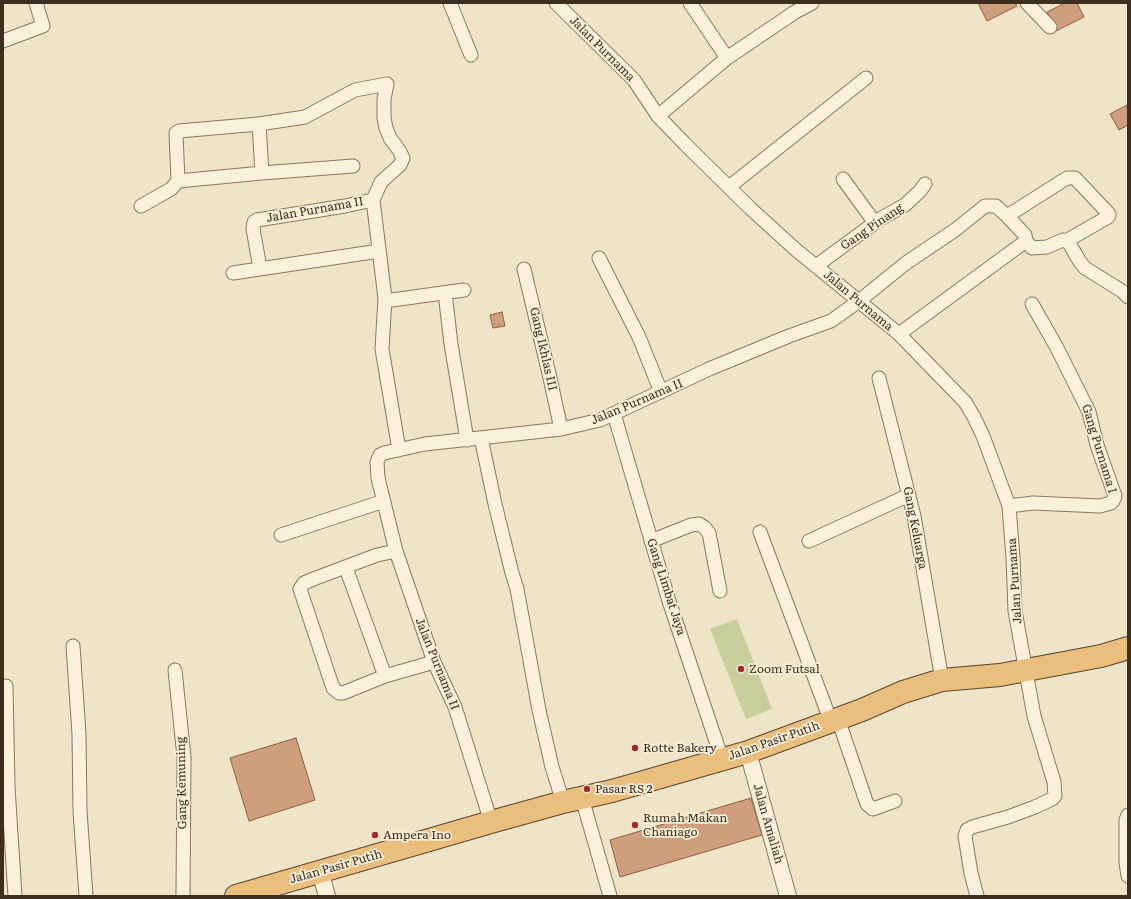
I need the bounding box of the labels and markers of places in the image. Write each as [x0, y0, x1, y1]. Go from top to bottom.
place label: Zoom Futsal [749, 662, 820, 676]
marker: Zoom Futsal [736, 664, 746, 674]
place label: Rotte Bakery [643, 741, 717, 755]
marker: Rotte Bakery [630, 743, 640, 753]
place label: Pasar RS 2 [595, 782, 653, 796]
marker: Pasar RS 2 [582, 784, 592, 794]
place label: Rumah Makan Chaniago [643, 811, 727, 839]
marker: Rumah Makan Chaniago [630, 820, 640, 830]
place label: Ampera Ino [383, 828, 451, 842]
marker: Ampera Ino [370, 830, 380, 840]

